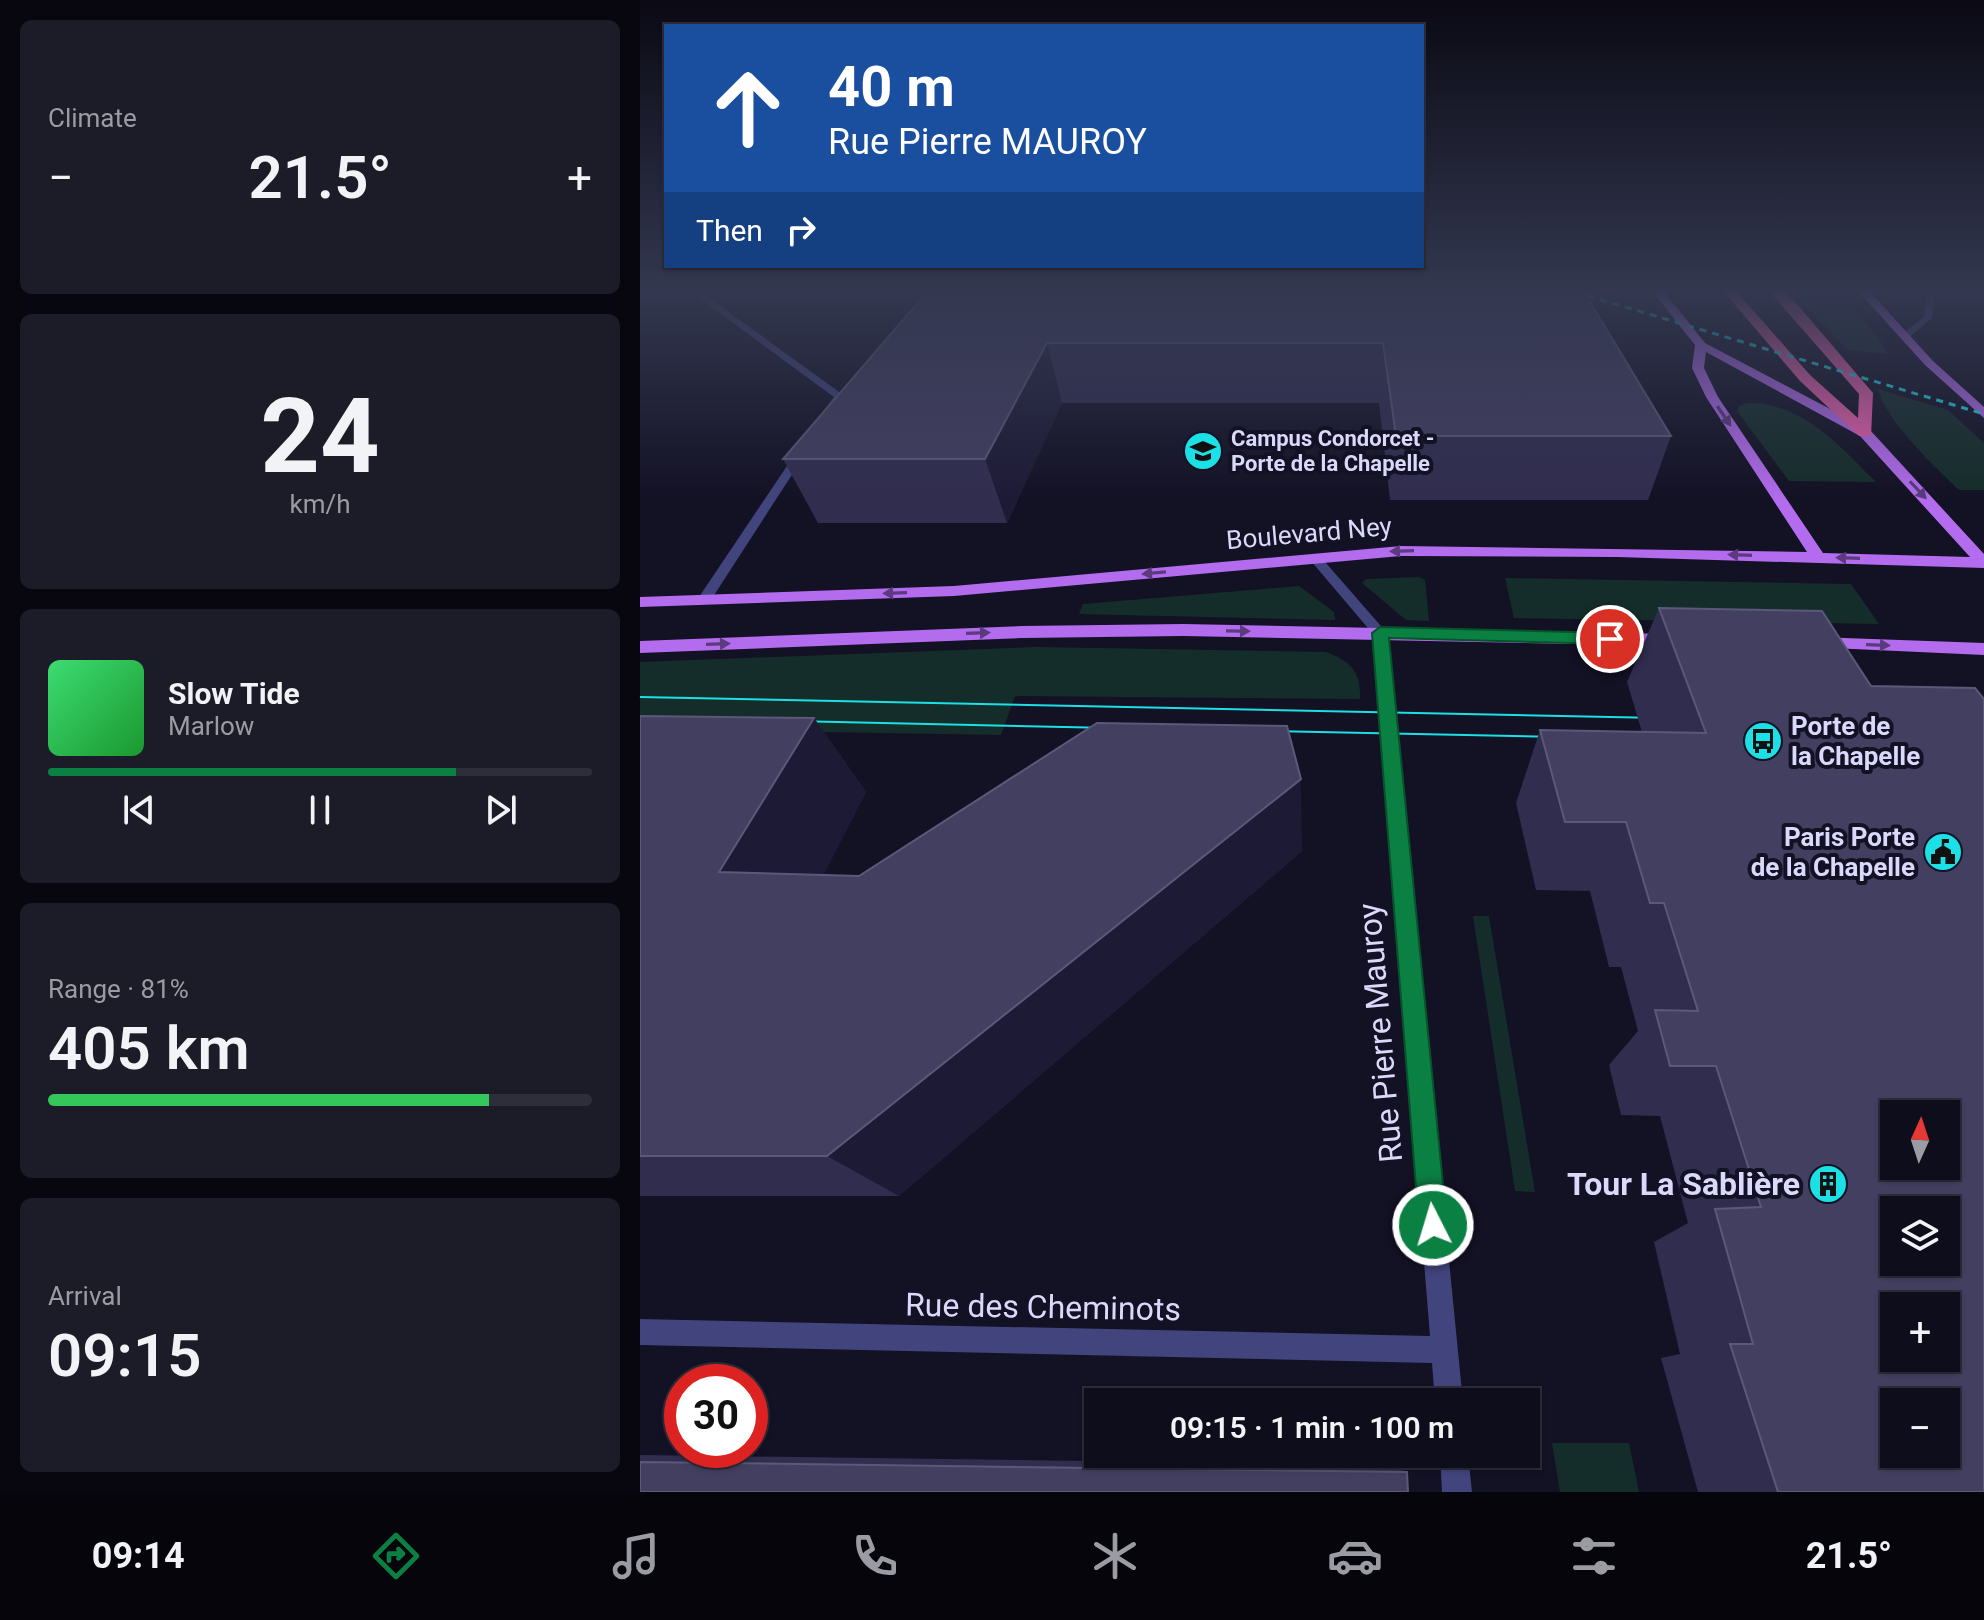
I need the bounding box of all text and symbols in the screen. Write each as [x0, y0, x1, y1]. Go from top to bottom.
text: 40 m [828, 54, 955, 120]
icon: ahead [696, 56, 800, 160]
text: Climate [48, 103, 137, 133]
text: Rue Pierre MAUROY [828, 121, 1147, 163]
text: 21.5° [249, 142, 392, 213]
text: − [48, 152, 73, 204]
text: + [567, 152, 592, 204]
icon: right [779, 208, 823, 252]
text: Then [696, 213, 763, 248]
text: 24 [260, 376, 380, 497]
one-way arrow [1716, 405, 1731, 426]
place label: Campus Condorcet - Porte de la Chapelle [1231, 426, 1434, 476]
school or university icon: Campus Condorcet - Porte de la Chapelle [1182, 430, 1224, 472]
one-way arrow [1908, 481, 1926, 500]
text: km/h [289, 489, 351, 519]
street label: Boulevard Ney [1225, 511, 1393, 555]
one-way arrow [1389, 545, 1414, 558]
one-way arrow [1727, 549, 1752, 562]
one-way arrow [1835, 552, 1860, 565]
one-way arrow [1141, 566, 1166, 579]
one-way arrow [882, 587, 907, 600]
pin [1576, 605, 1644, 673]
icon: arrive [1588, 617, 1632, 661]
one-way arrow [1226, 625, 1251, 637]
one-way arrow [966, 627, 991, 640]
one-way arrow [706, 637, 731, 650]
one-way arrow [1866, 639, 1891, 652]
text: Slow Tide [168, 676, 300, 711]
text: Marlow [168, 711, 254, 741]
place label: Porte de la Chapelle [1791, 711, 1920, 771]
bus stop icon: Porte de la Chapelle [1742, 720, 1784, 762]
icon: previous [117, 788, 161, 832]
icon: pause [298, 788, 342, 832]
icon: next [479, 788, 523, 832]
place label: Paris Porte de la Chapelle [1751, 822, 1915, 882]
public building icon: Paris Porte de la Chapelle [1922, 831, 1964, 873]
street label: Rue Pierre Mauroy [1350, 902, 1410, 1164]
text: Range · 81% [48, 974, 189, 1004]
text: 405 km [48, 1013, 250, 1084]
north arrow [1880, 1100, 1960, 1180]
map controls [1880, 1100, 1960, 1468]
building icon: Tour La Sablière [1807, 1163, 1849, 1205]
place label: Tour La Sablière [1567, 1165, 1800, 1203]
position arrow [1391, 1183, 1475, 1267]
button: layers [1880, 1196, 1960, 1276]
text: Arrival [48, 1281, 122, 1311]
street label: Rue des Cheminots [905, 1286, 1181, 1328]
button: + [1880, 1292, 1960, 1372]
text: 09:15 [48, 1320, 201, 1391]
speed limit sign: 30 [664, 1364, 768, 1468]
button: − [1880, 1388, 1960, 1468]
text: 09:15 · 1 min · 100 m [1170, 1410, 1454, 1445]
icon: directions [368, 1528, 424, 1584]
icon: music [608, 1528, 664, 1584]
icon: phone [847, 1528, 903, 1584]
icon: climate [1087, 1528, 1143, 1584]
icon: car [1327, 1528, 1383, 1584]
icon: filters [1566, 1528, 1622, 1584]
text: 09:14 [92, 1535, 185, 1577]
text: 21.5° [1806, 1535, 1892, 1577]

